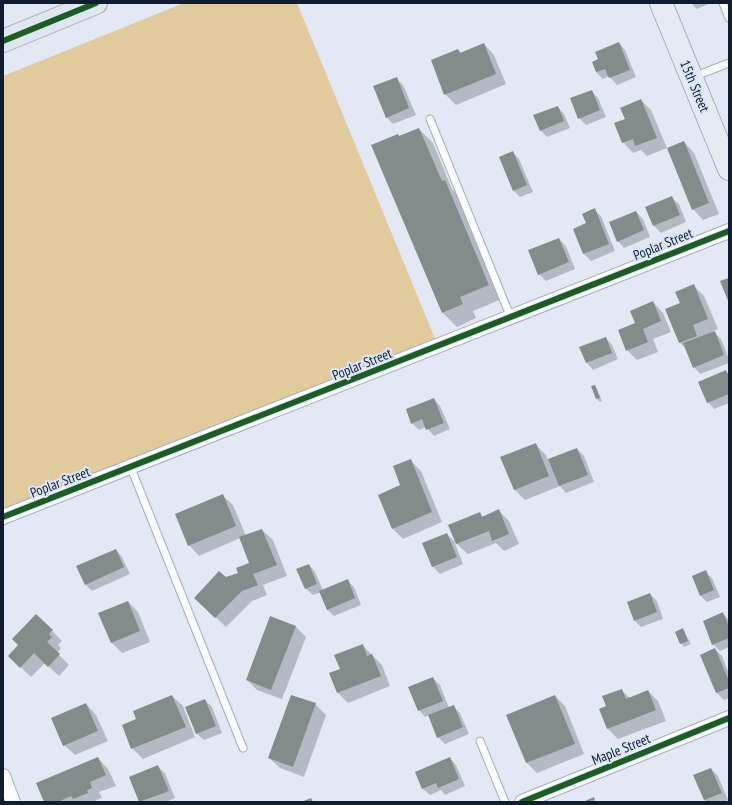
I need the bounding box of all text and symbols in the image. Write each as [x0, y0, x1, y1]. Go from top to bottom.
street label: 15th Street [676, 57, 714, 115]
street label: Poplar Street [631, 224, 696, 264]
street label: Poplar Street [330, 344, 395, 384]
street label: Poplar Street [28, 462, 93, 502]
street label: Maple Street [589, 729, 653, 769]

